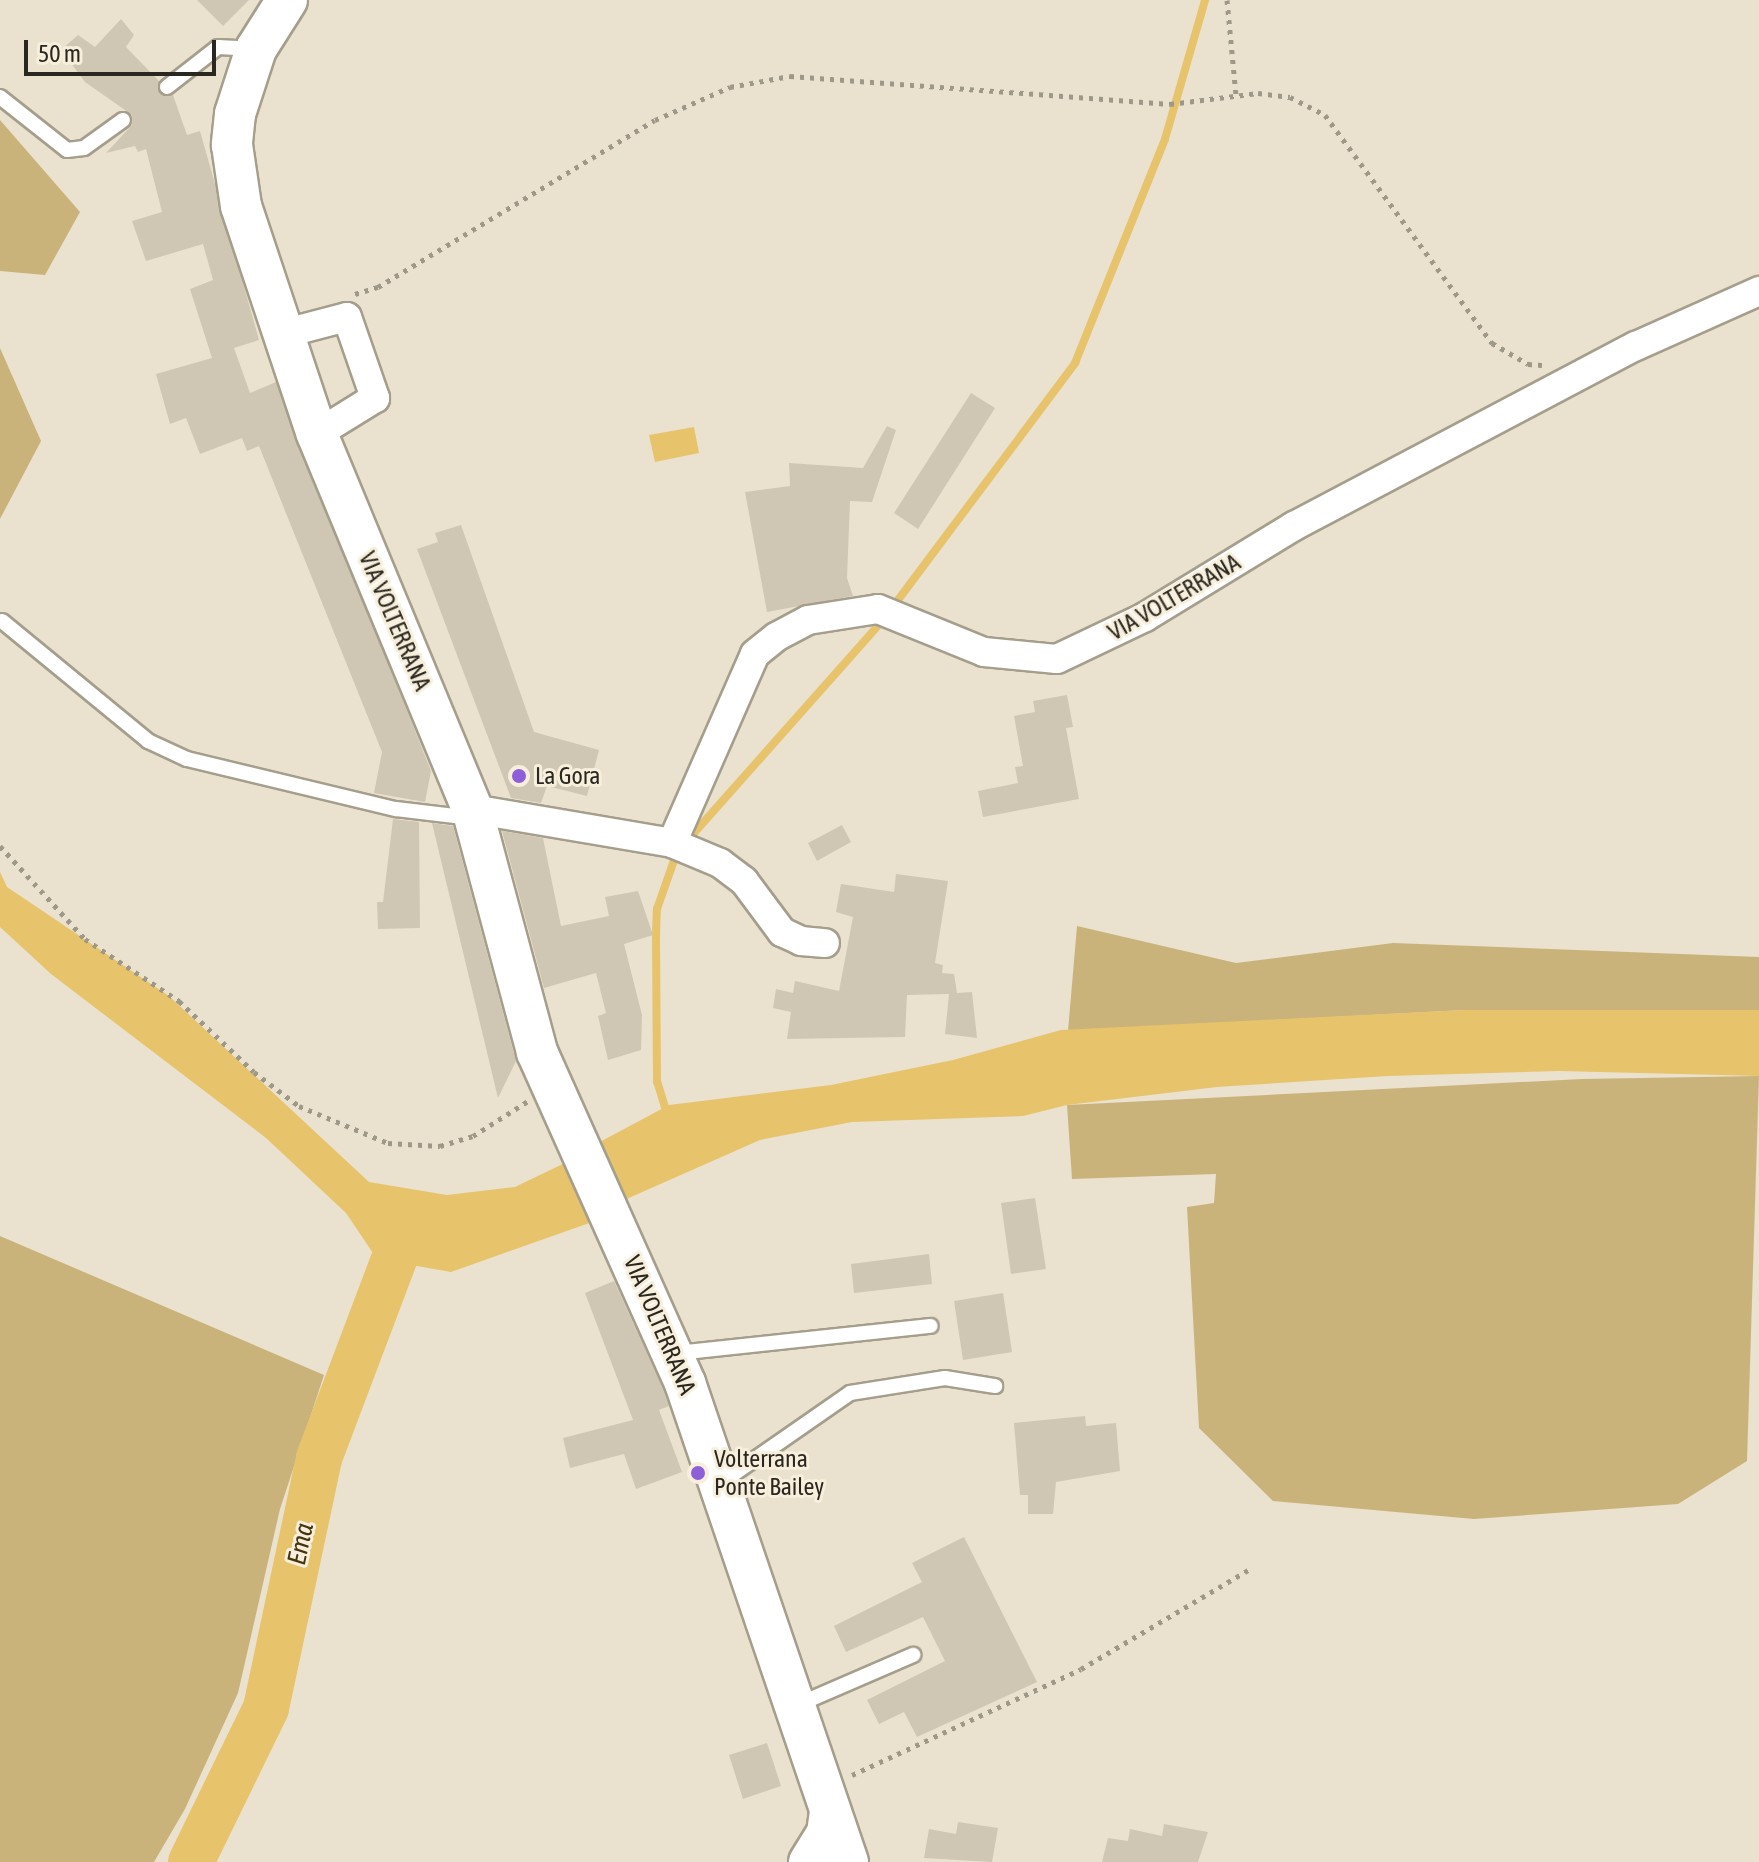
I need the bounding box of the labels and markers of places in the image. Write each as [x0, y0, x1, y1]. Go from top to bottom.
place label: La Gora [535, 762, 600, 790]
marker: La Gora [510, 767, 528, 785]
place label: Volterrana Ponte Bailey [714, 1445, 824, 1501]
marker: Volterrana Ponte Bailey [689, 1464, 707, 1482]

